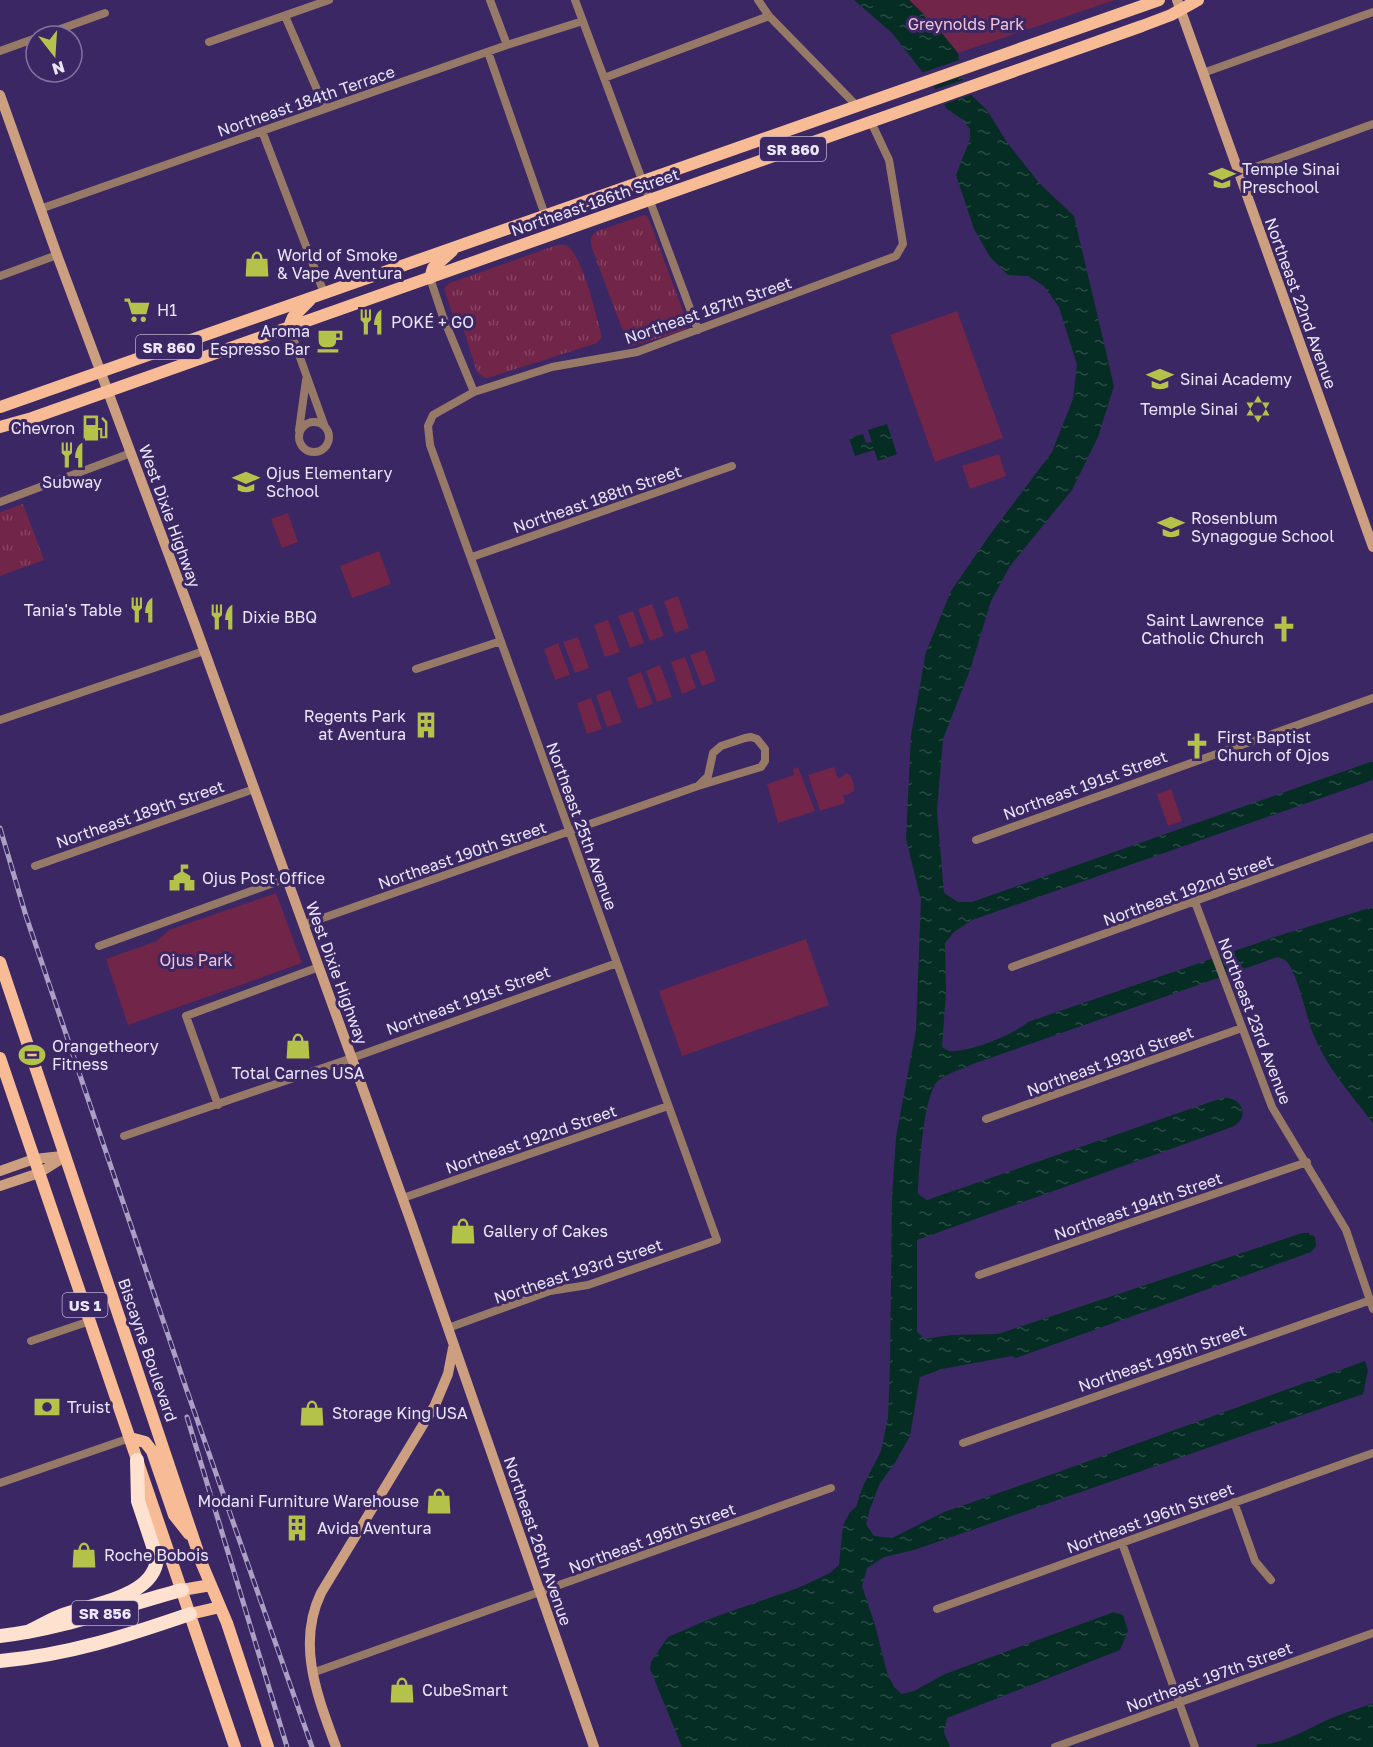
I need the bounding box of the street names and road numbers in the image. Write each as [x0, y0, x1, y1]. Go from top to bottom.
street label: Northeast 184th Terrace [215, 61, 397, 141]
road number: SR 860 [760, 137, 826, 161]
street label: Northeast 186th Street [508, 164, 682, 240]
street label: Northeast 22nd Avenue [1261, 215, 1341, 391]
street label: Northeast 187th Street [622, 272, 794, 348]
road number: SR 860 [136, 335, 202, 359]
street label: West Dixie Highway [135, 442, 205, 590]
street label: Northeast 188th Street [510, 461, 684, 537]
street label: Northeast 25th Avenue [542, 739, 622, 913]
street label: Northeast 191st Street [1000, 746, 1170, 824]
street label: Northeast 189th Street [53, 776, 227, 852]
street label: Northeast 190th Street [375, 817, 549, 893]
street label: Northeast 192nd Street [1100, 850, 1276, 930]
street label: West Dixie Highway [302, 899, 372, 1047]
street label: Northeast 23rd Avenue [1214, 935, 1296, 1107]
street label: Northeast 191st Street [383, 961, 553, 1039]
street label: Northeast 193rd Street [1024, 1022, 1196, 1100]
street label: Northeast 192nd Street [443, 1100, 619, 1178]
street label: Northeast 194th Street [1051, 1168, 1225, 1244]
street label: Northeast 193rd Street [491, 1234, 665, 1308]
street label: Biscayne Boulevard [114, 1276, 182, 1424]
road number: US 1 [62, 1293, 107, 1317]
street label: Northeast 195th Street [1075, 1320, 1249, 1396]
street label: Northeast 26th Avenue [500, 1454, 576, 1628]
street label: Northeast 196th Street [1064, 1478, 1236, 1558]
street label: Northeast 195th Street [566, 1498, 738, 1578]
road number: SR 856 [72, 1601, 138, 1625]
street label: Northeast 197th Street [1123, 1638, 1295, 1716]

